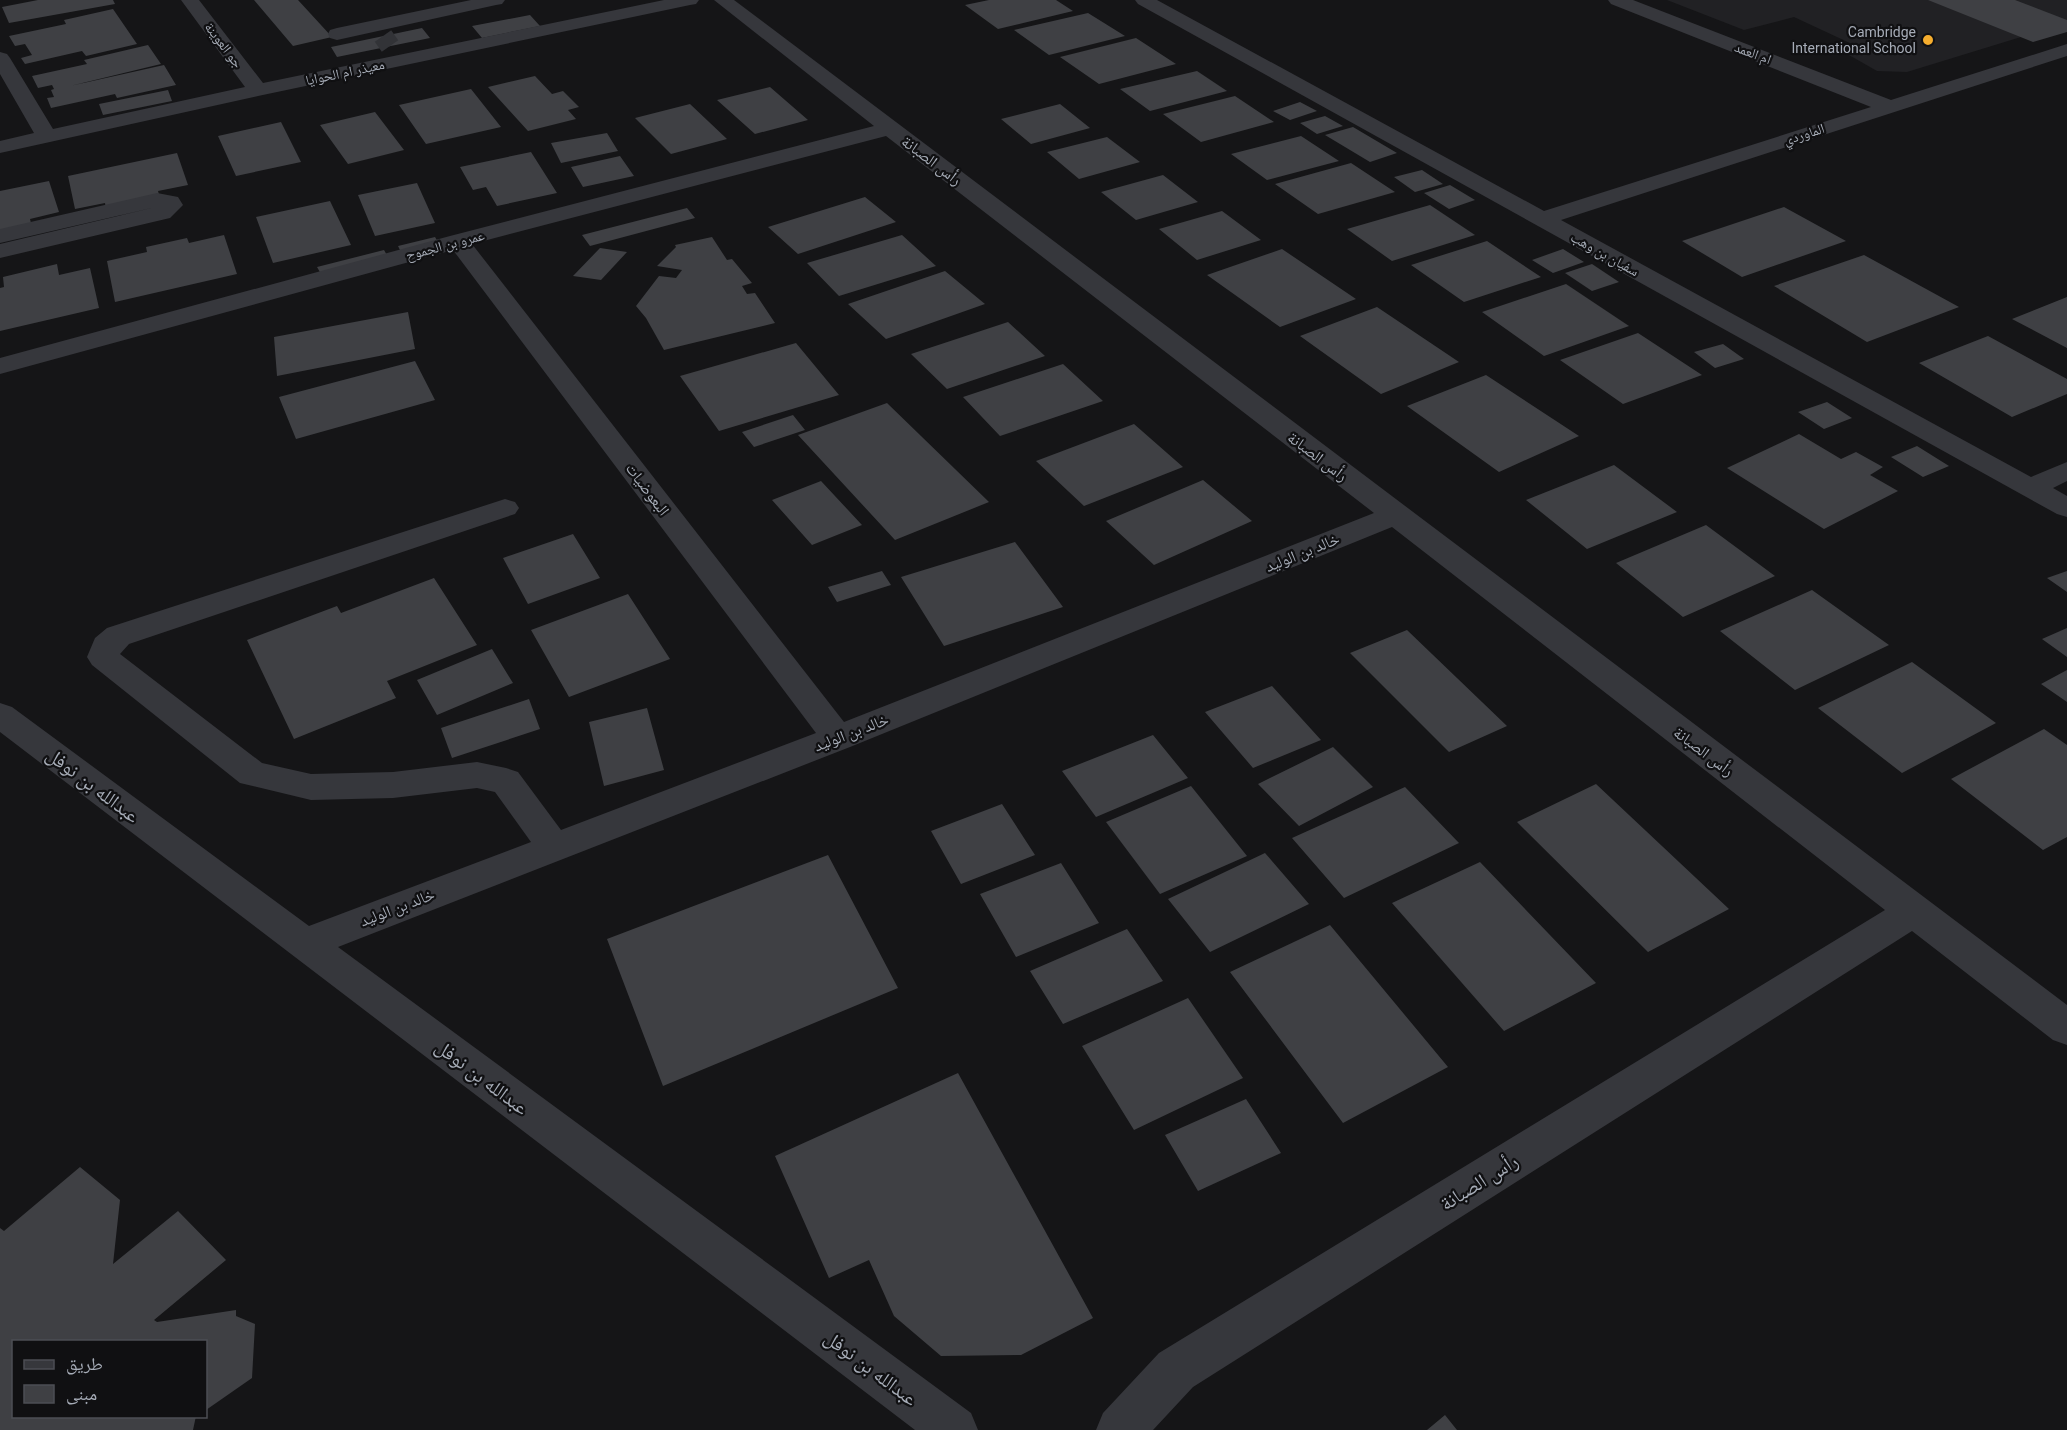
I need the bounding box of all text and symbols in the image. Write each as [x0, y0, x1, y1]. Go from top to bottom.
street label: جو العوينة [201, 19, 246, 72]
place label: Cambridge International School [1791, 24, 1916, 56]
marker: Cambridge International School [1921, 33, 1935, 47]
street label: ام العمد [1732, 39, 1774, 69]
street label: معيذر ام الحوايا [304, 56, 386, 90]
street label: الماوردي [1782, 120, 1828, 151]
street label: رأس الصبانة [897, 132, 965, 190]
street label: عمرو بن الجموح [404, 227, 487, 265]
street label: سفيان بن وهب [1568, 229, 1642, 280]
street label: رأس الصبانة [1283, 428, 1351, 486]
street label: البعوضيات [622, 459, 673, 519]
street label: خالد بن الوليد [1262, 529, 1342, 577]
street label: خالد بن الوليد [811, 710, 892, 756]
street label: رأس الصبانة [1669, 723, 1737, 781]
street label: عبدالله بن نوفل [42, 742, 144, 828]
street label: خالد بن الوليد [357, 885, 438, 931]
street label: عبدالله بن نوفل [431, 1034, 533, 1120]
street label: رأس الصبانة [1435, 1149, 1523, 1215]
street label: عبدالله بن نوفل [820, 1325, 922, 1411]
legend [12, 1340, 207, 1418]
text: طريق [66, 1353, 103, 1375]
text: مبنى [66, 1383, 97, 1405]

